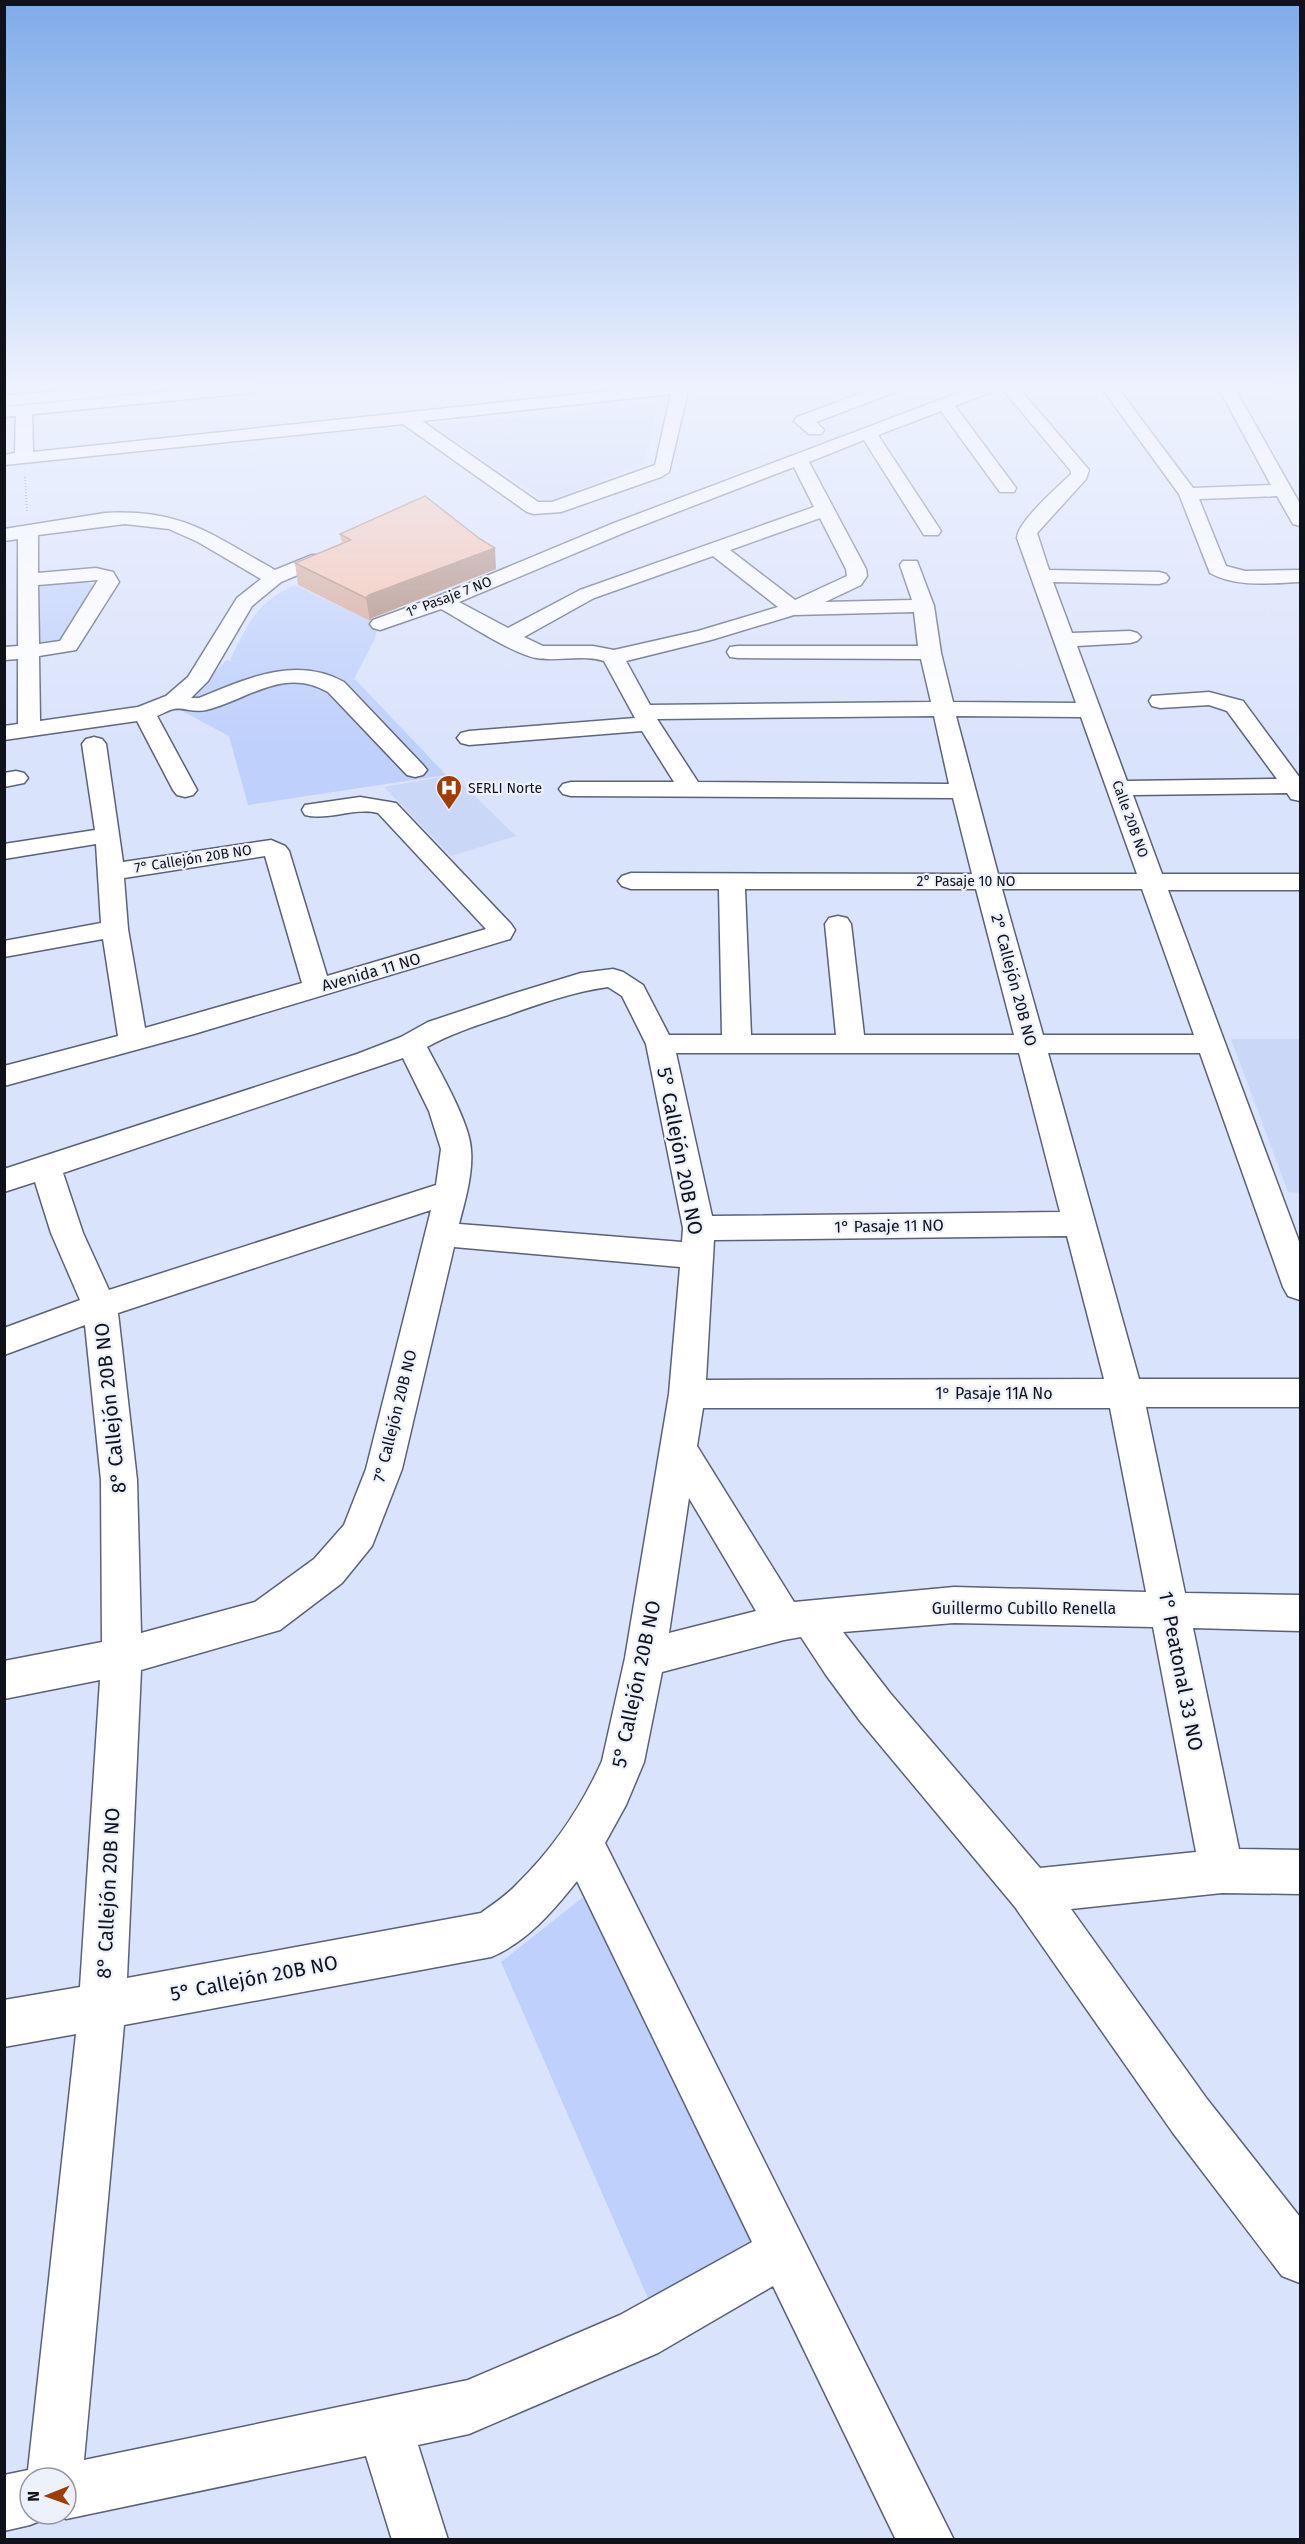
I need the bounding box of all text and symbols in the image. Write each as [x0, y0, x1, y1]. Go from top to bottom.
street label: 1° Pasaje 7 NO [404, 573, 494, 621]
hospital icon: SERLI Norte [434, 773, 464, 811]
street label: Calle 20B NO [1108, 778, 1152, 860]
place label: SERLI Norte [468, 780, 542, 797]
street label: 7° Callejón 20B NO [133, 841, 253, 877]
street label: 2° Pasaje 10 NO [917, 873, 1015, 890]
street label: 2° Callejón 20B NO [987, 912, 1041, 1048]
street label: Avenida 11 NO [319, 949, 423, 995]
street label: 5° Callejón 20B NO [652, 1065, 708, 1237]
street label: 1° Pasaje 11 NO [834, 1216, 944, 1236]
street label: 8° Callejón 20B NO [89, 1322, 131, 1494]
street label: 7° Callejón 20B NO [369, 1348, 421, 1484]
street label: 1° Pasaje 11A No [935, 1384, 1053, 1403]
street label: 1° Peatonal 33 NO [1154, 1589, 1208, 1753]
street label: 5° Callejón 20B NO [607, 1598, 665, 1770]
street label: Guillermo Cubillo Renella [932, 1599, 1116, 1618]
street label: 8° Callejón 20B NO [92, 1807, 124, 1979]
street label: 5° Callejón 20B NO [168, 1950, 340, 2006]
north arrow [18, 2466, 78, 2526]
text: N [24, 2491, 43, 2502]

